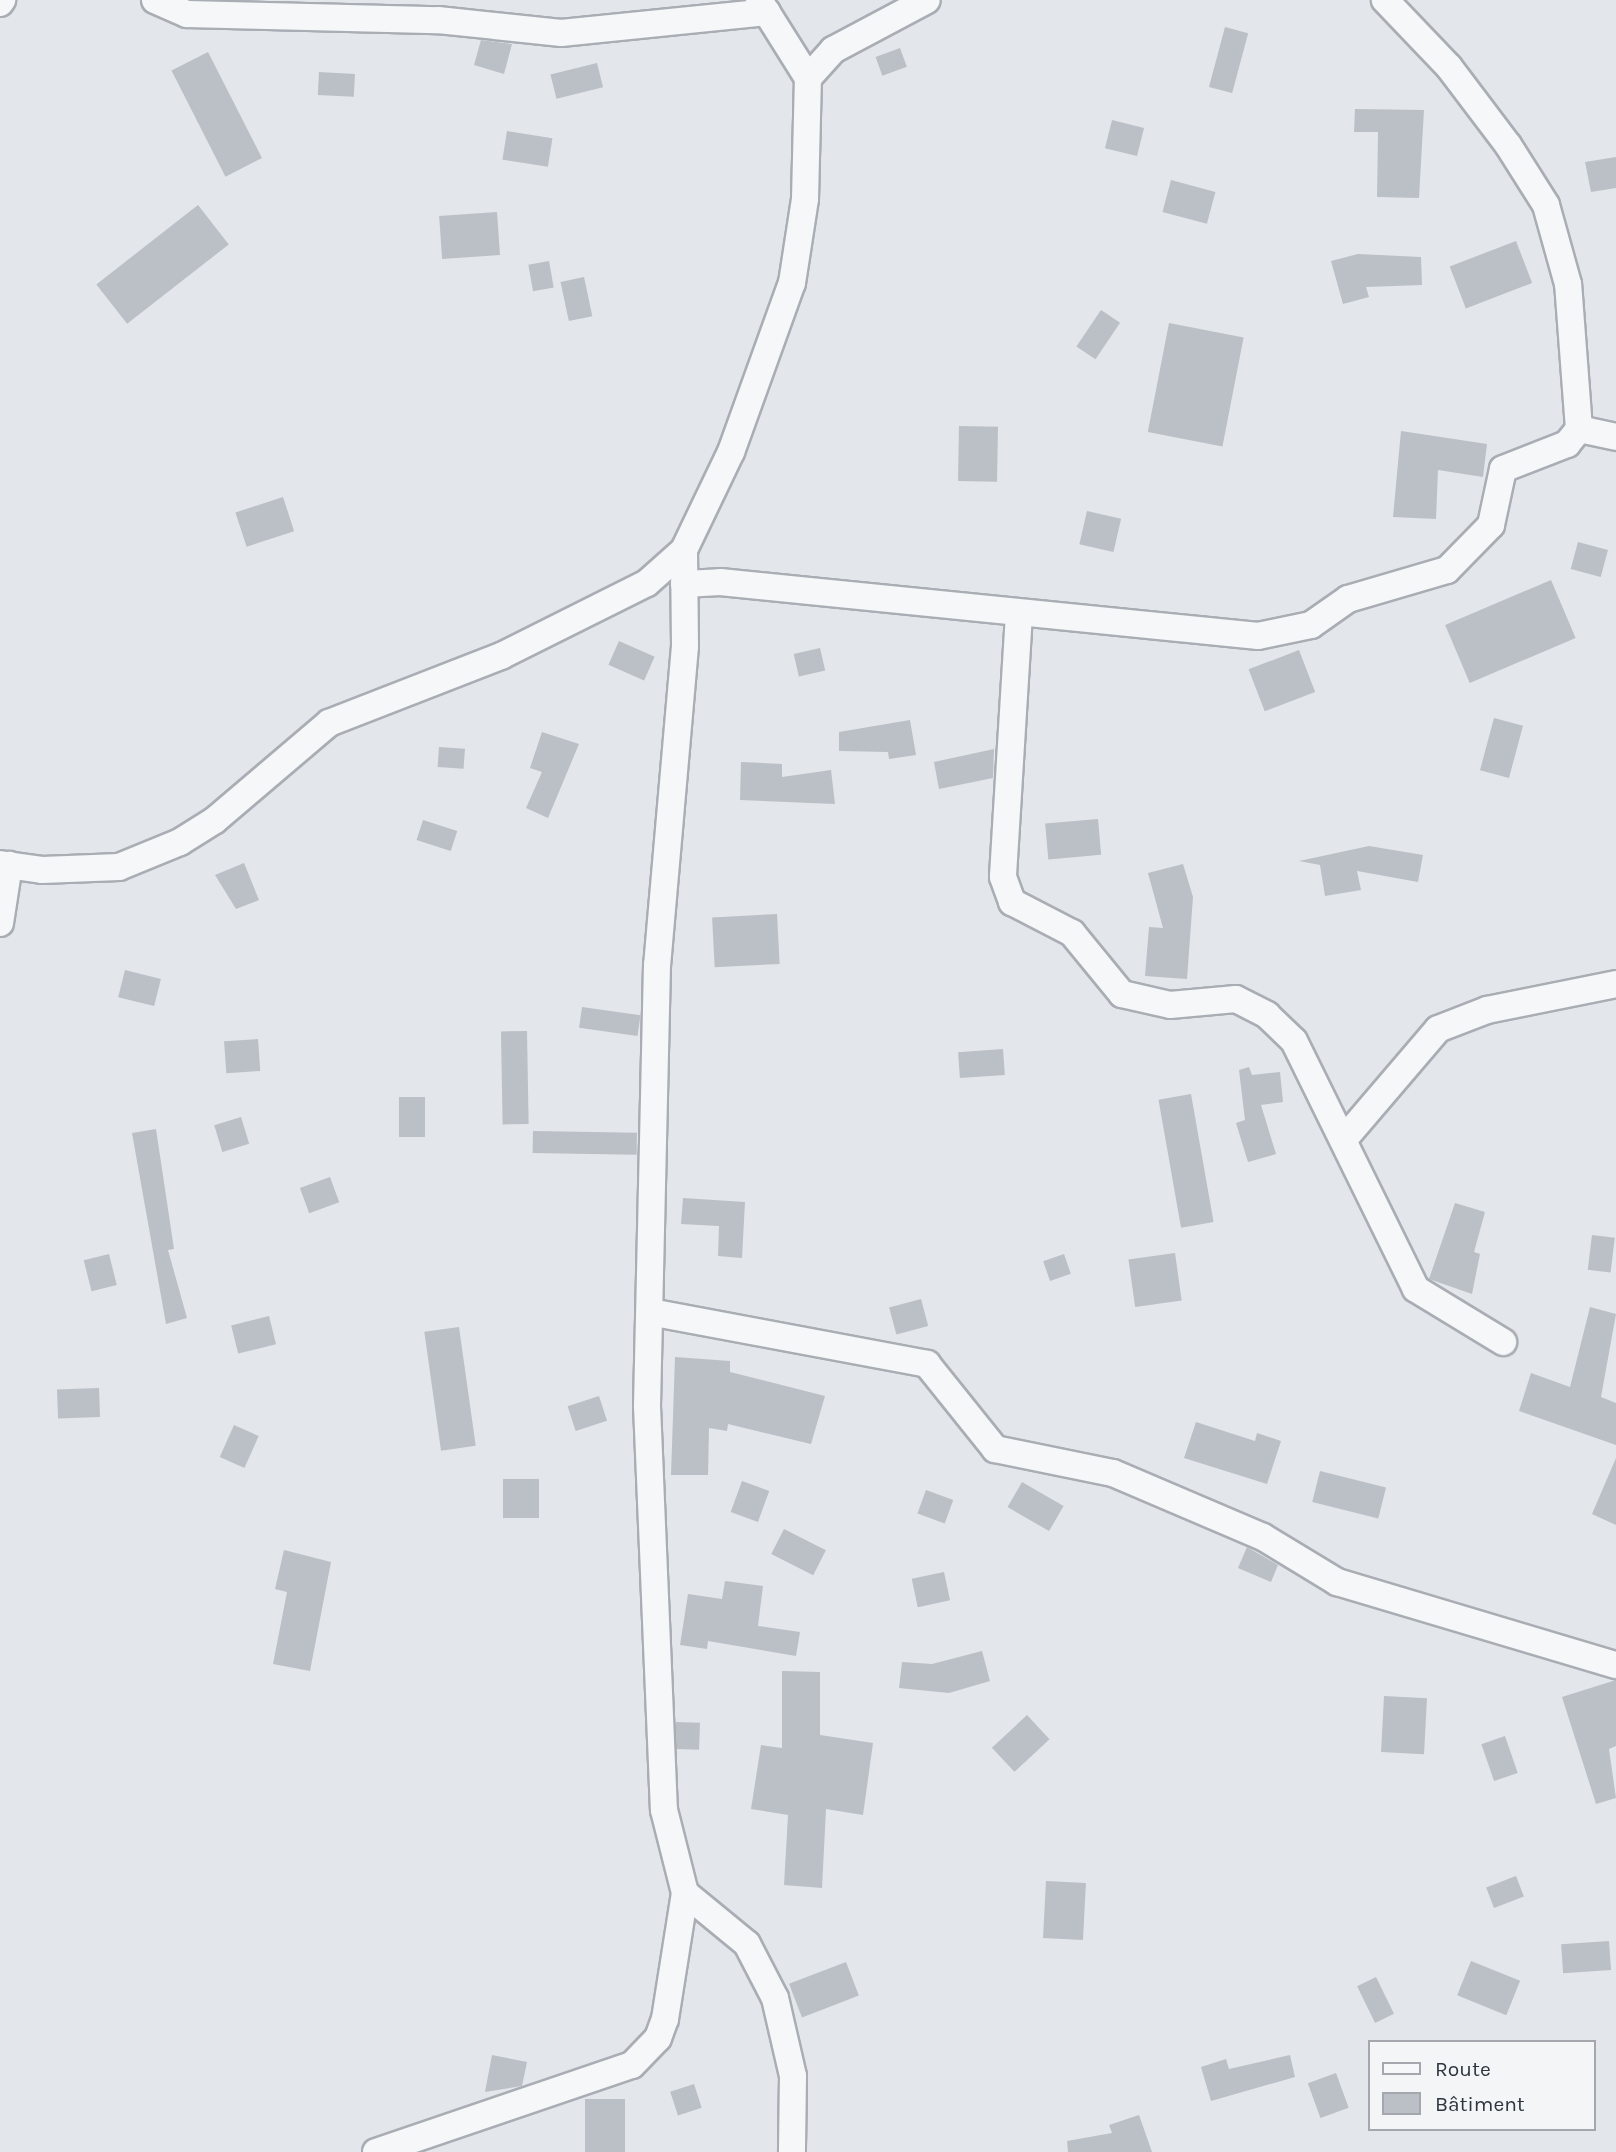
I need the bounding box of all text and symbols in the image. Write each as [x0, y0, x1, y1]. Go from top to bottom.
legend [1368, 2040, 1595, 2131]
text: Route [1435, 2057, 1491, 2081]
text: Bâtiment [1435, 2092, 1525, 2116]

